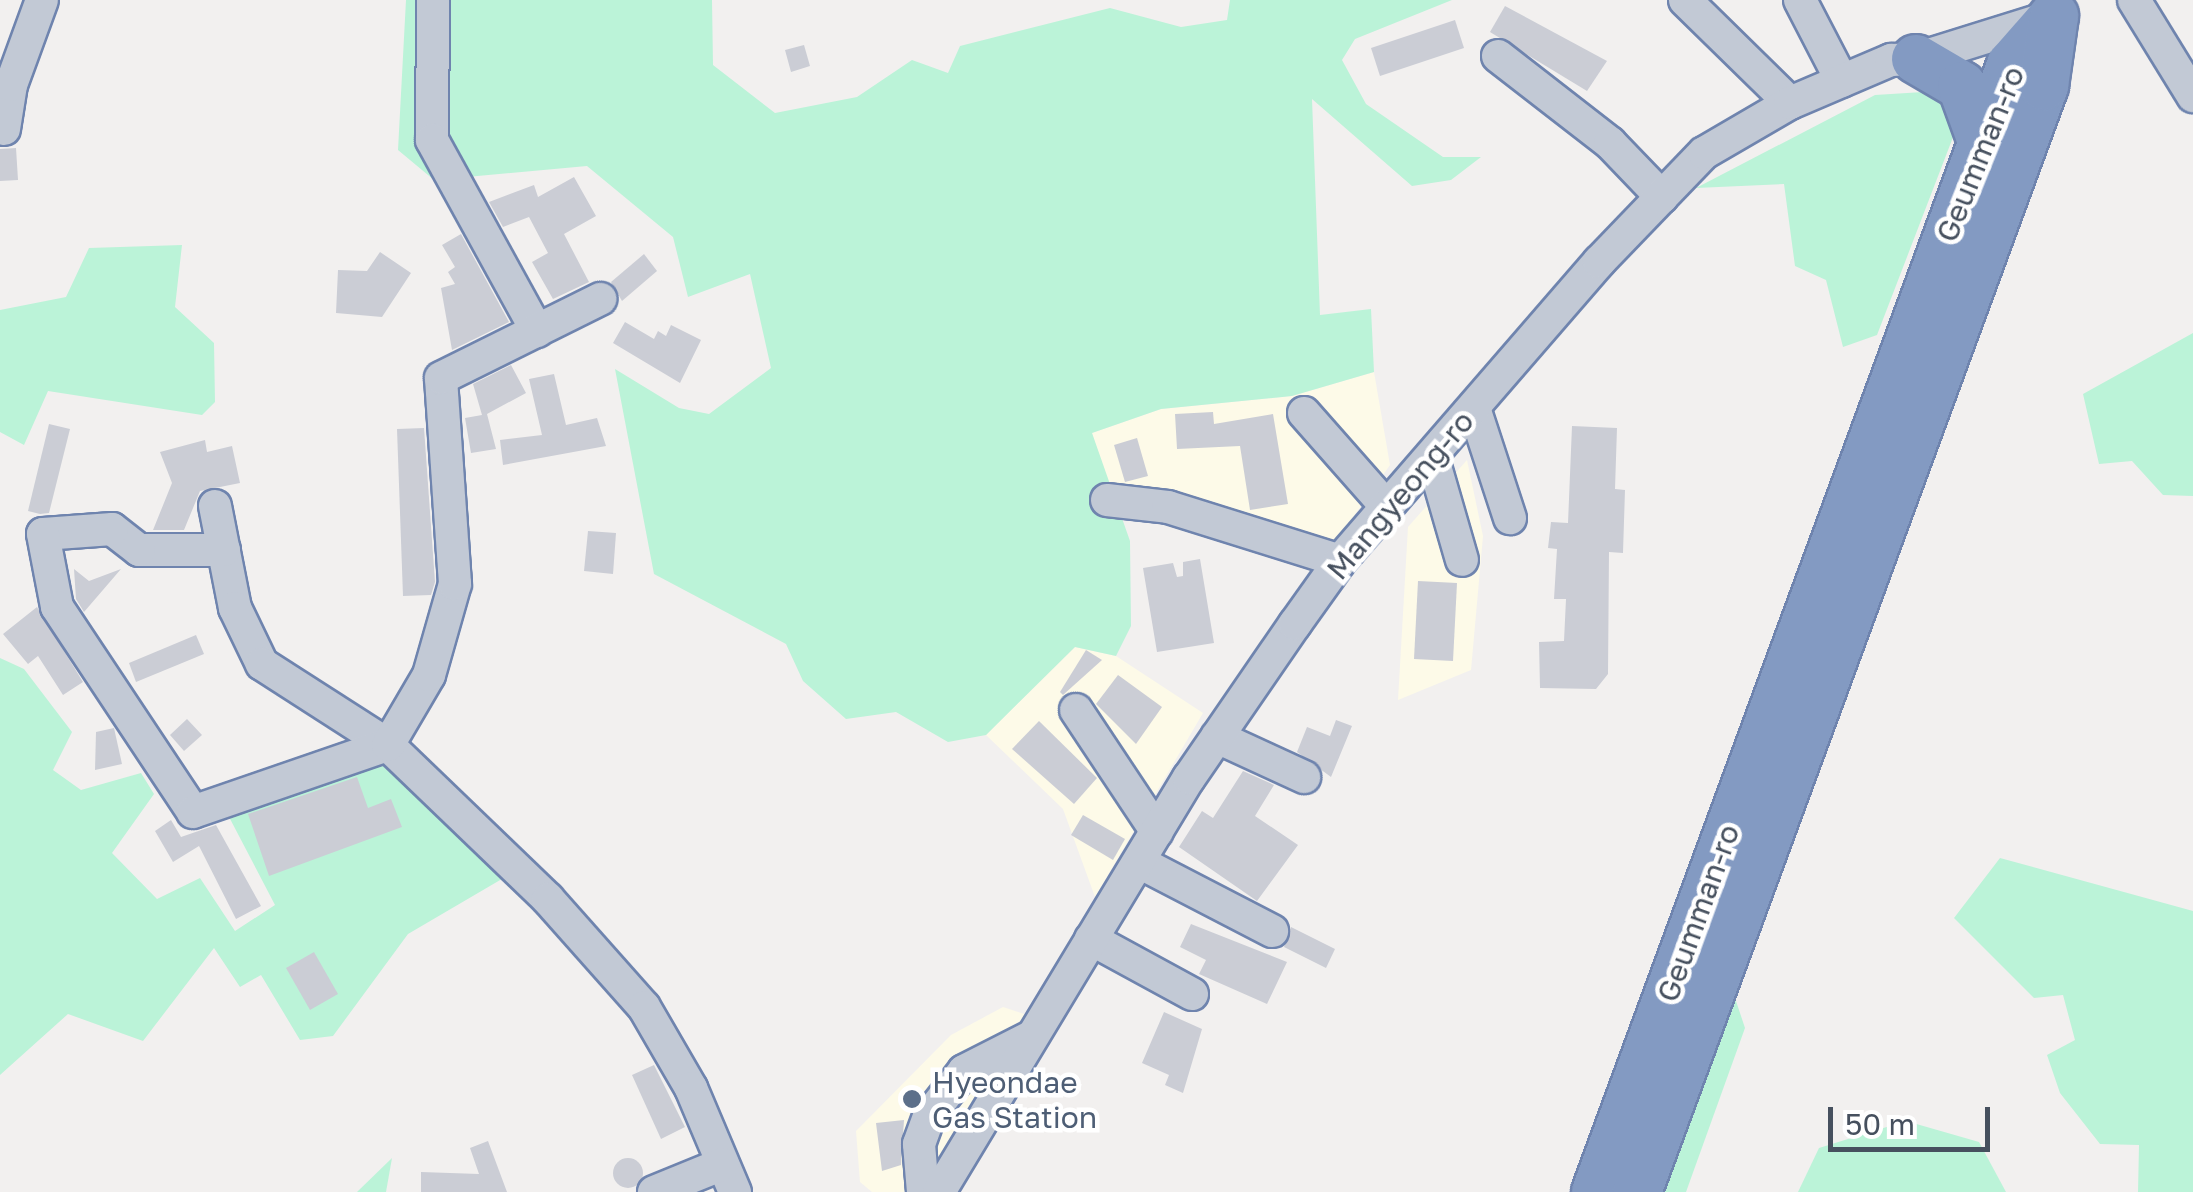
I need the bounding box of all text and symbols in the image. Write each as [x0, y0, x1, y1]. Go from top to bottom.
street label: Geumman-ro [1928, 61, 2032, 247]
street label: Mangyeong-ro [1319, 403, 1481, 587]
street label: Geumman-ro [1649, 819, 1747, 1007]
place label: Hyeondae Gas Station [932, 1064, 1097, 1134]
scale bar [1833, 1087, 1996, 1149]
marker: Hyeondae Gas Station [901, 1088, 923, 1110]
text: 50 m [1845, 1106, 1915, 1142]

